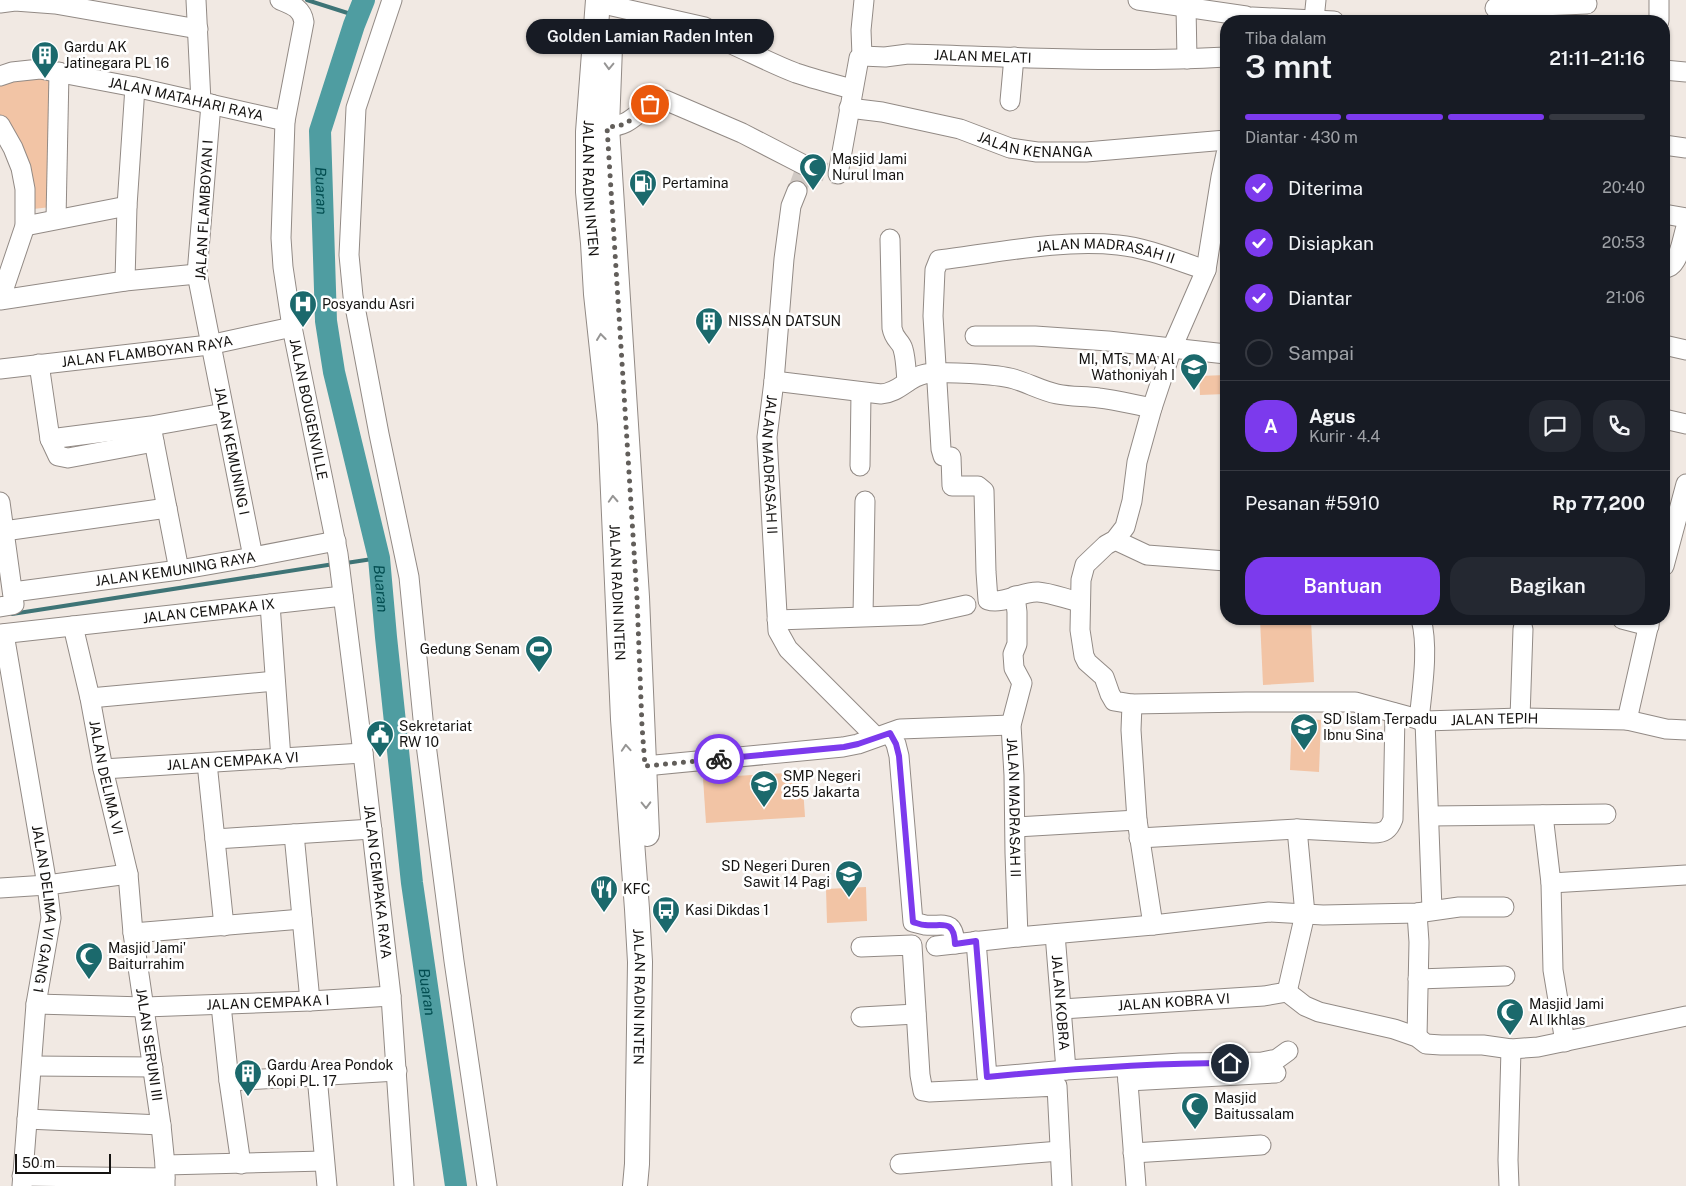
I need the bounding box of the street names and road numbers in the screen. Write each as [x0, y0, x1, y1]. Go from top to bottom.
street label: JALAN MELATI [934, 47, 1032, 66]
street label: JALAN MATAHARI RAYA [107, 74, 265, 124]
street label: JALAN RADIN INTEN [580, 120, 602, 257]
street label: JALAN KENANGA [975, 128, 1093, 161]
street label: JALAN FLAMBOYAN I [192, 139, 216, 281]
street label: JALAN MADRASAH II [1036, 236, 1177, 267]
street label: JALAN FLAMBOYAN RAYA [60, 332, 234, 370]
street label: JALAN BOUGENVILLE [286, 337, 331, 481]
street label: JALAN KEMUNING I [212, 386, 253, 516]
street label: JALAN MADRASAH II [759, 394, 780, 535]
street label: JALAN RADIN INTEN [606, 524, 628, 661]
street label: JALAN KEMUNING RAYA [94, 549, 257, 589]
street label: JALAN CEMPAKA IX [142, 596, 276, 626]
street label: JALAN TEPIH [1450, 710, 1538, 728]
street label: JALAN DELIMA VI [86, 719, 126, 836]
street label: JALAN MADRASAH II [1004, 737, 1024, 878]
street label: JALAN CEMPAKA VI [166, 749, 299, 773]
street label: JALAN CEMPAKA RAYA [361, 804, 395, 960]
street label: JALAN DELIMA VI GANG 1 [29, 824, 60, 994]
street label: JALAN RADIN INTEN [630, 928, 648, 1065]
street label: JALAN KOBRA [1049, 954, 1072, 1051]
street label: JALAN SERUNI III [133, 987, 165, 1102]
street label: JALAN KOBRA VI [1117, 990, 1230, 1013]
street label: JALAN CEMPAKA I [206, 992, 330, 1013]

